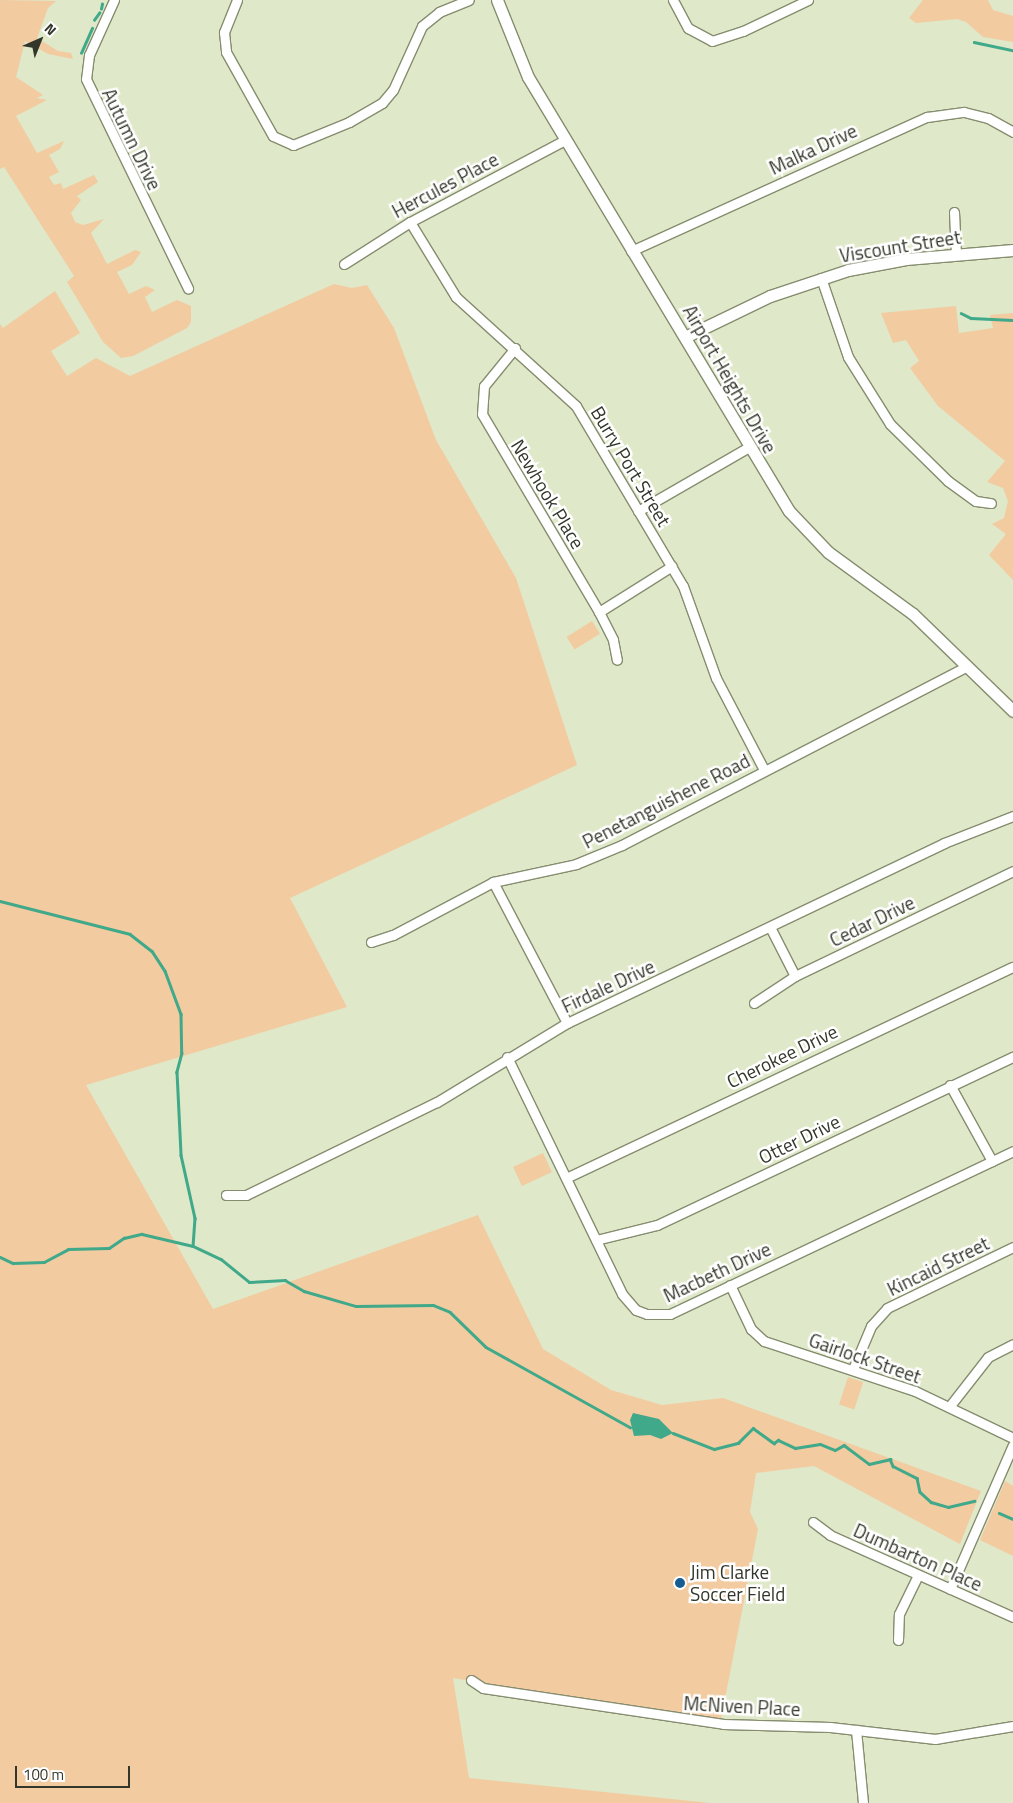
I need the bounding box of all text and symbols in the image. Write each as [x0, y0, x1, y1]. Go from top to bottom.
north arrow [15, 15, 65, 65]
text: N [40, 18, 62, 40]
street label: Autumn Drive [98, 85, 166, 193]
street label: Malka Drive [766, 119, 860, 179]
street label: Hercules Place [388, 147, 502, 223]
street label: Viscount Street [838, 225, 962, 267]
street label: Airport Heights Drive [678, 301, 782, 457]
street label: Burry Port Street [586, 402, 676, 530]
street label: Newhook Place [506, 435, 590, 553]
street label: Penetanguishene Road [579, 749, 753, 853]
street label: Cedar Drive [826, 891, 918, 951]
street label: Firdale Drive [558, 955, 658, 1017]
street label: Cherokee Drive [723, 1019, 841, 1093]
street label: Otter Drive [755, 1110, 843, 1168]
street label: Kincaid Street [883, 1232, 993, 1300]
street label: Macbeth Drive [660, 1237, 774, 1307]
street label: Gairlock Street [806, 1328, 924, 1388]
street label: Dumbarton Place [850, 1518, 986, 1596]
place label: Jim Clarke Soccer Field [690, 1561, 785, 1605]
marker: Jim Clarke Soccer Field [674, 1577, 686, 1589]
street label: McNiven Place [683, 1692, 801, 1720]
scale bar [18, 1756, 132, 1788]
text: 100 m [23, 1763, 64, 1786]

